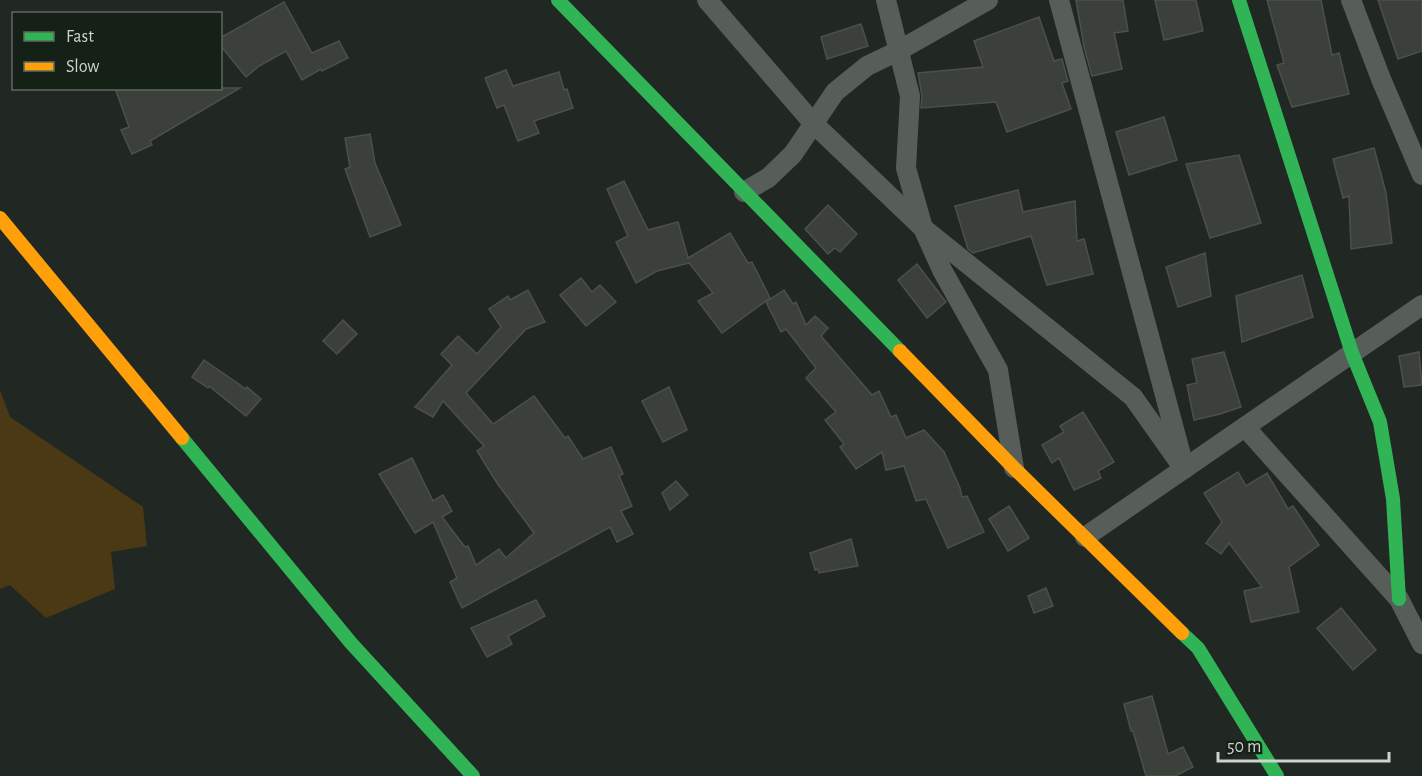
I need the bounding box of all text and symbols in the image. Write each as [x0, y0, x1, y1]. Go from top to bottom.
legend [12, 12, 222, 90]
text: Fast [66, 28, 94, 46]
text: Slow [66, 58, 99, 76]
scale bar [1218, 725, 1389, 763]
text: 50 m [1227, 738, 1261, 756]

